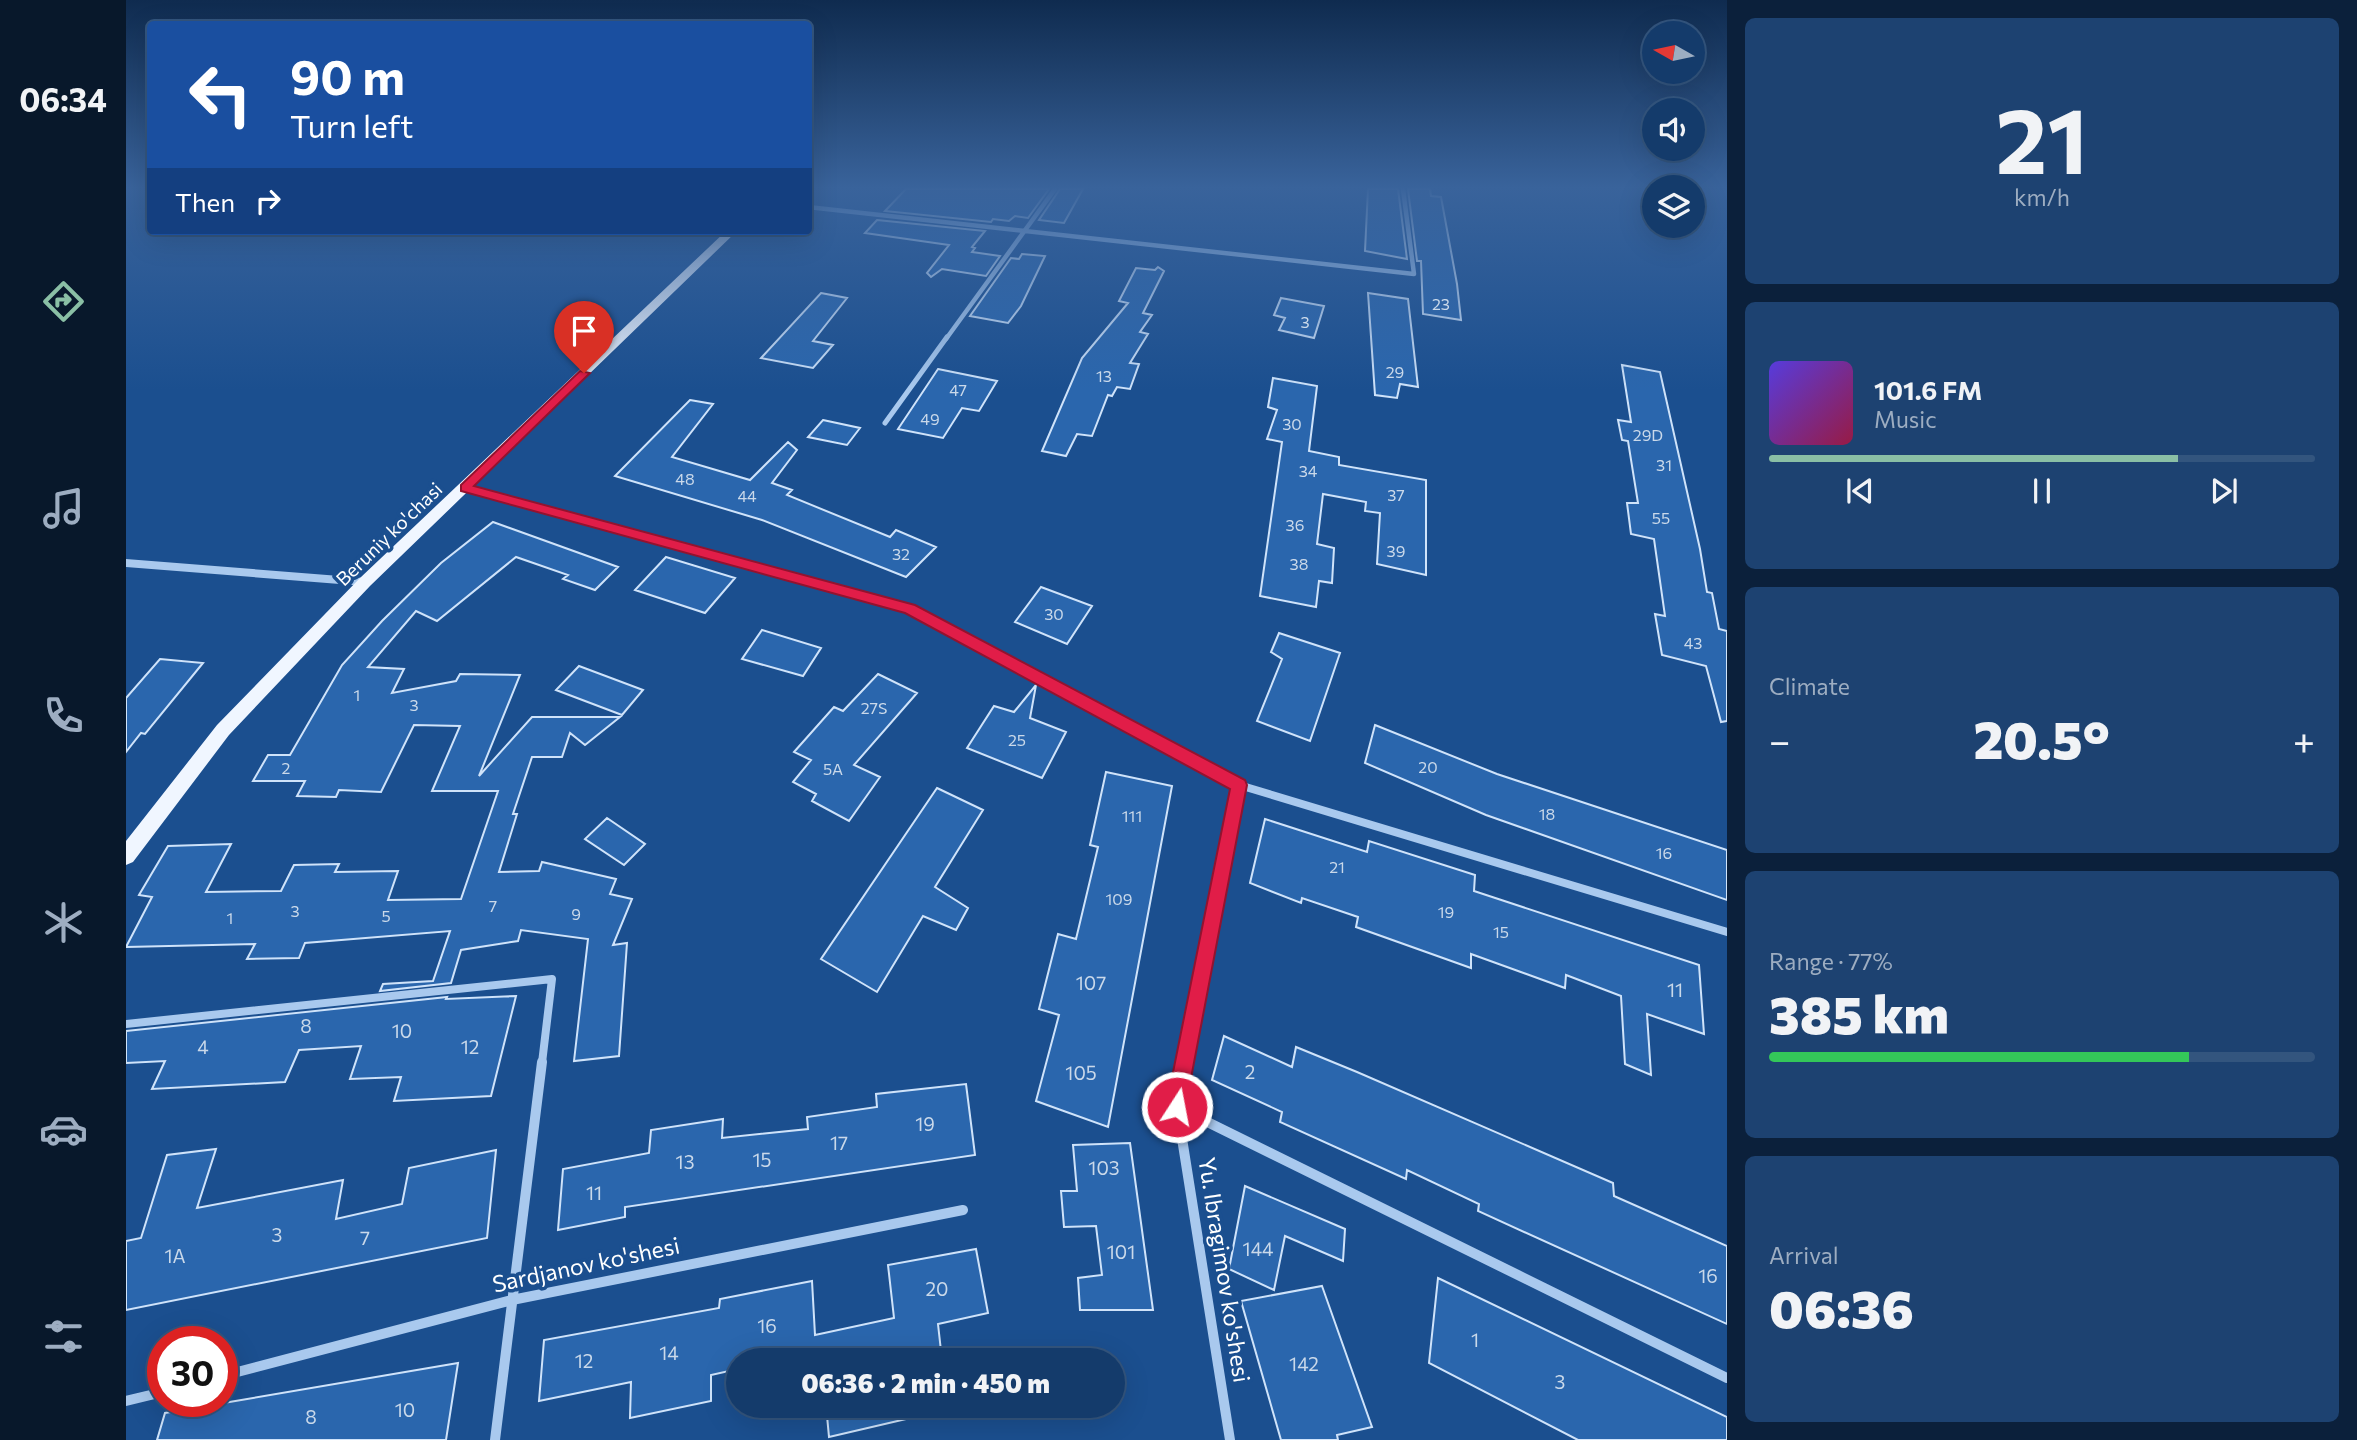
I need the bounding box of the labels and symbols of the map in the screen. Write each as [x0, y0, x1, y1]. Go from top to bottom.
north arrow [1642, 21, 1704, 84]
house number: 23 [1432, 294, 1450, 313]
pin [554, 301, 614, 373]
house number: 3 [1300, 312, 1310, 331]
house number: 29 [1386, 362, 1404, 381]
house number: 13 [1096, 366, 1112, 385]
house number: 47 [949, 380, 967, 399]
house number: 49 [920, 409, 940, 428]
house number: 30 [1282, 414, 1302, 433]
house number: 29D [1633, 425, 1663, 444]
house number: 31 [1656, 455, 1672, 474]
house number: 34 [1299, 461, 1318, 480]
house number: 48 [675, 469, 695, 488]
street label: Beruniy ko'chasi [331, 477, 446, 590]
house number: 37 [1387, 485, 1405, 504]
house number: 44 [737, 486, 757, 505]
house number: 55 [1652, 508, 1670, 527]
house number: 36 [1286, 515, 1304, 534]
house number: 39 [1387, 541, 1405, 560]
house number: 32 [892, 544, 910, 563]
house number: 38 [1290, 554, 1308, 573]
house number: 30 [1044, 604, 1064, 623]
house number: 43 [1684, 633, 1702, 652]
house number: 1 [354, 685, 360, 704]
house number: 3 [409, 695, 419, 714]
house number: 27S [861, 698, 887, 717]
house number: 25 [1008, 730, 1026, 749]
house number: 20 [1418, 757, 1438, 776]
house number: 2 [282, 758, 291, 777]
house number: 5A [823, 759, 843, 778]
house number: 18 [1539, 804, 1555, 823]
house number: 111 [1122, 806, 1142, 825]
house number: 16 [1656, 843, 1672, 862]
house number: 21 [1329, 857, 1345, 876]
house number: 109 [1106, 889, 1133, 908]
house number: 7 [489, 896, 497, 915]
house number: 3 [290, 901, 300, 920]
house number: 19 [1438, 902, 1454, 921]
house number: 9 [571, 904, 581, 923]
house number: 5 [381, 906, 391, 925]
house number: 1 [227, 908, 233, 927]
house number: 15 [1493, 922, 1509, 941]
house number: 107 [1076, 971, 1106, 994]
house number: 11 [1667, 978, 1683, 1001]
house number: 8 [300, 1014, 312, 1037]
house number: 10 [392, 1019, 412, 1042]
house number: 4 [197, 1035, 209, 1058]
house number: 12 [461, 1035, 479, 1058]
house number: 2 [1245, 1060, 1255, 1083]
house number: 105 [1065, 1061, 1097, 1084]
position arrow [1140, 1070, 1214, 1144]
house number: 19 [915, 1112, 935, 1135]
house number: 17 [830, 1131, 848, 1154]
house number: 15 [752, 1148, 772, 1171]
house number: 13 [676, 1150, 694, 1173]
street label: Yu. Ibragimov ko'shesi [1193, 1155, 1257, 1384]
house number: 103 [1088, 1156, 1120, 1179]
house number: 11 [586, 1181, 602, 1204]
house number: 3 [272, 1223, 282, 1246]
house number: 7 [360, 1226, 370, 1249]
street label: Sardjanov ko'shesi [490, 1231, 682, 1298]
house number: 144 [1243, 1237, 1273, 1260]
house number: 101 [1107, 1240, 1135, 1263]
house number: 1A [164, 1244, 186, 1267]
house number: 16 [1698, 1264, 1718, 1287]
house number: 20 [926, 1277, 948, 1300]
house number: 16 [757, 1314, 777, 1337]
speed limit sign: 30 [147, 1326, 238, 1417]
house number: 1 [1471, 1328, 1479, 1351]
house number: 14 [659, 1341, 679, 1364]
house number: 12 [575, 1349, 593, 1372]
house number: 142 [1289, 1352, 1319, 1375]
house number: 3 [1555, 1370, 1565, 1393]
house number: 10 [395, 1398, 415, 1421]
house number: 8 [305, 1405, 317, 1428]

